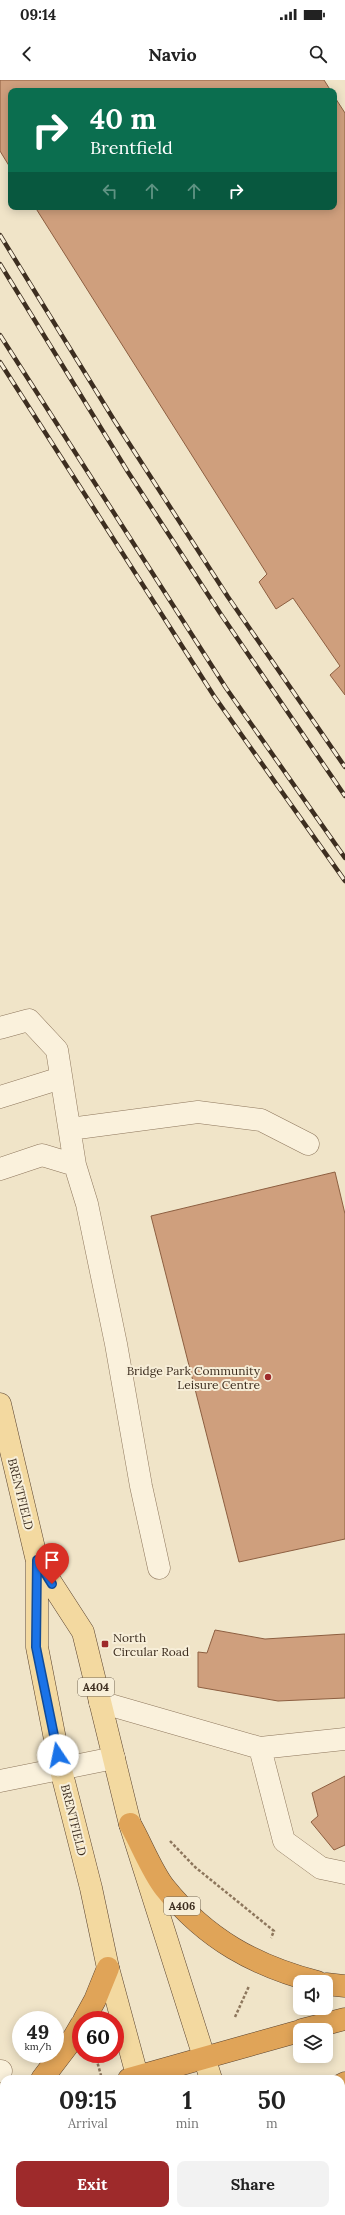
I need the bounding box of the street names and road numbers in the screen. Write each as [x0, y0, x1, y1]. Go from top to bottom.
street label: BRENTFIELD [5, 1457, 37, 1531]
road number: A404 [78, 1678, 114, 1696]
street label: BRENTFIELD [58, 1783, 90, 1857]
road number: A406 [164, 1897, 200, 1915]

